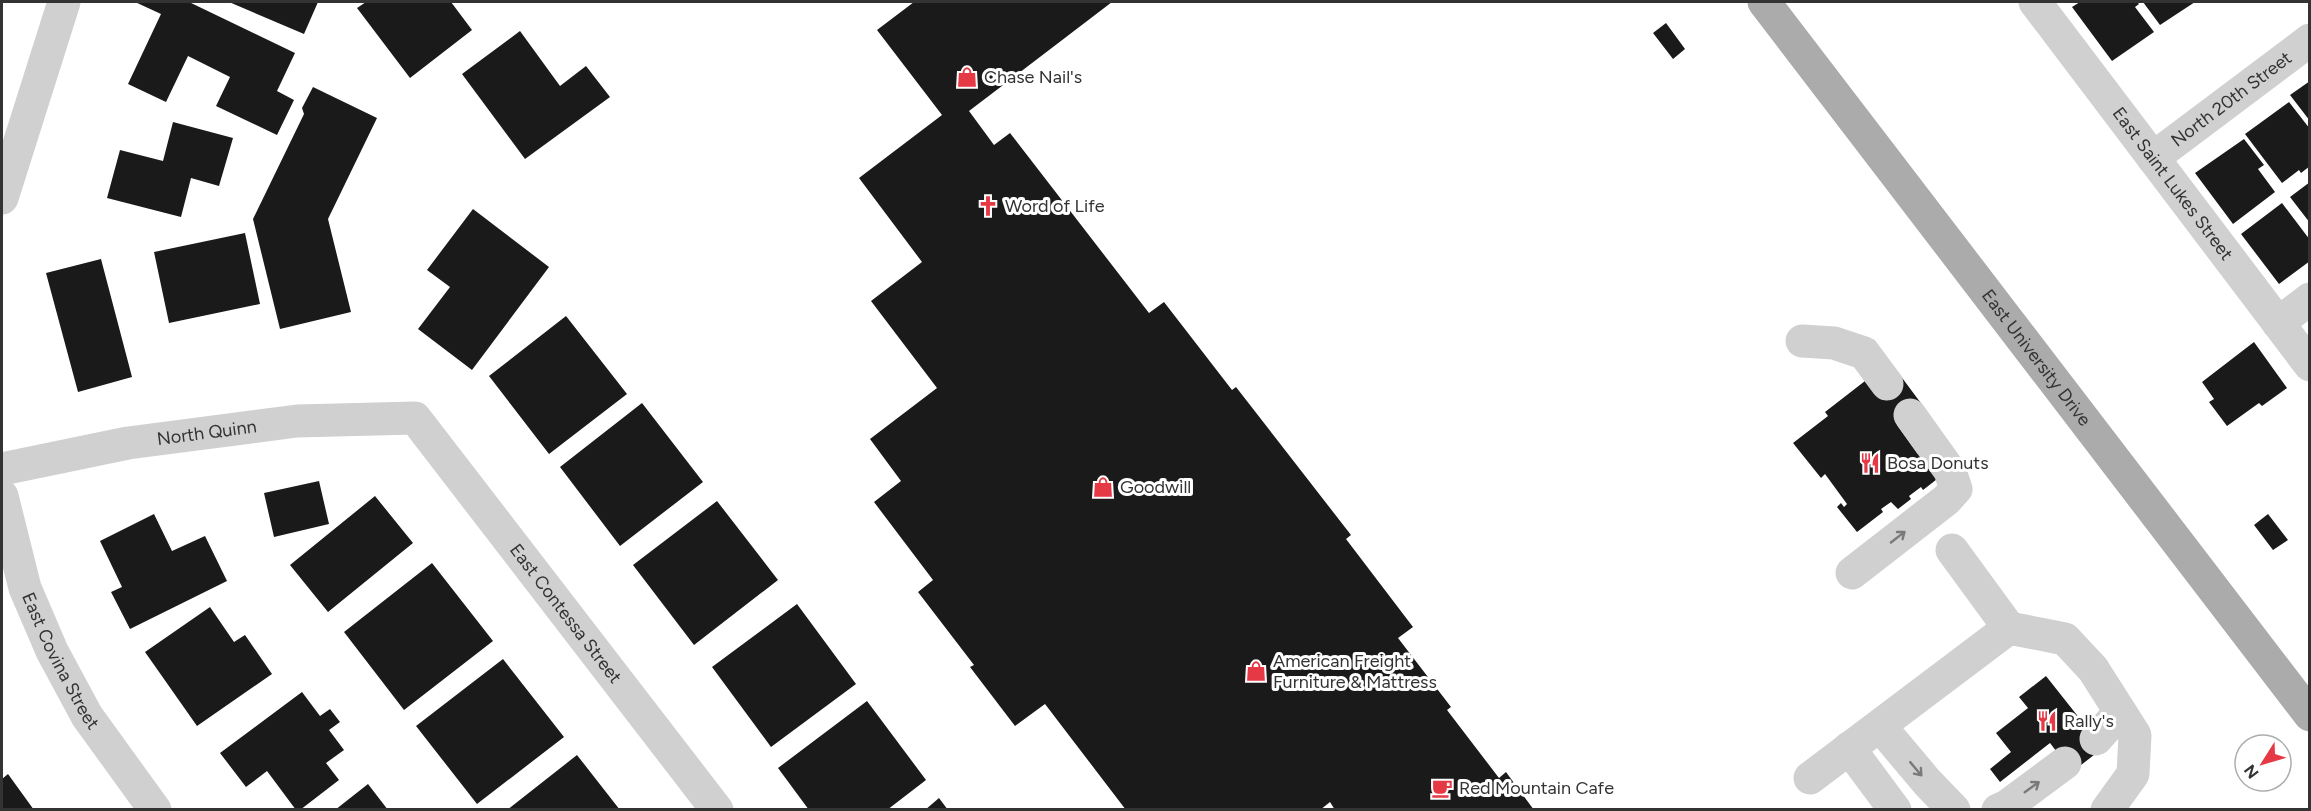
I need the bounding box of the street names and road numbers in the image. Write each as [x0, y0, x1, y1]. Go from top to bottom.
street label: North 20th Street [2167, 47, 2296, 152]
street label: East Saint Lukes Street [2108, 103, 2238, 265]
street label: East University Drive [1977, 285, 2096, 431]
street label: North Quinn [156, 415, 258, 450]
street label: East Contessa Street [505, 539, 627, 688]
street label: East Covina Street [17, 589, 104, 734]

